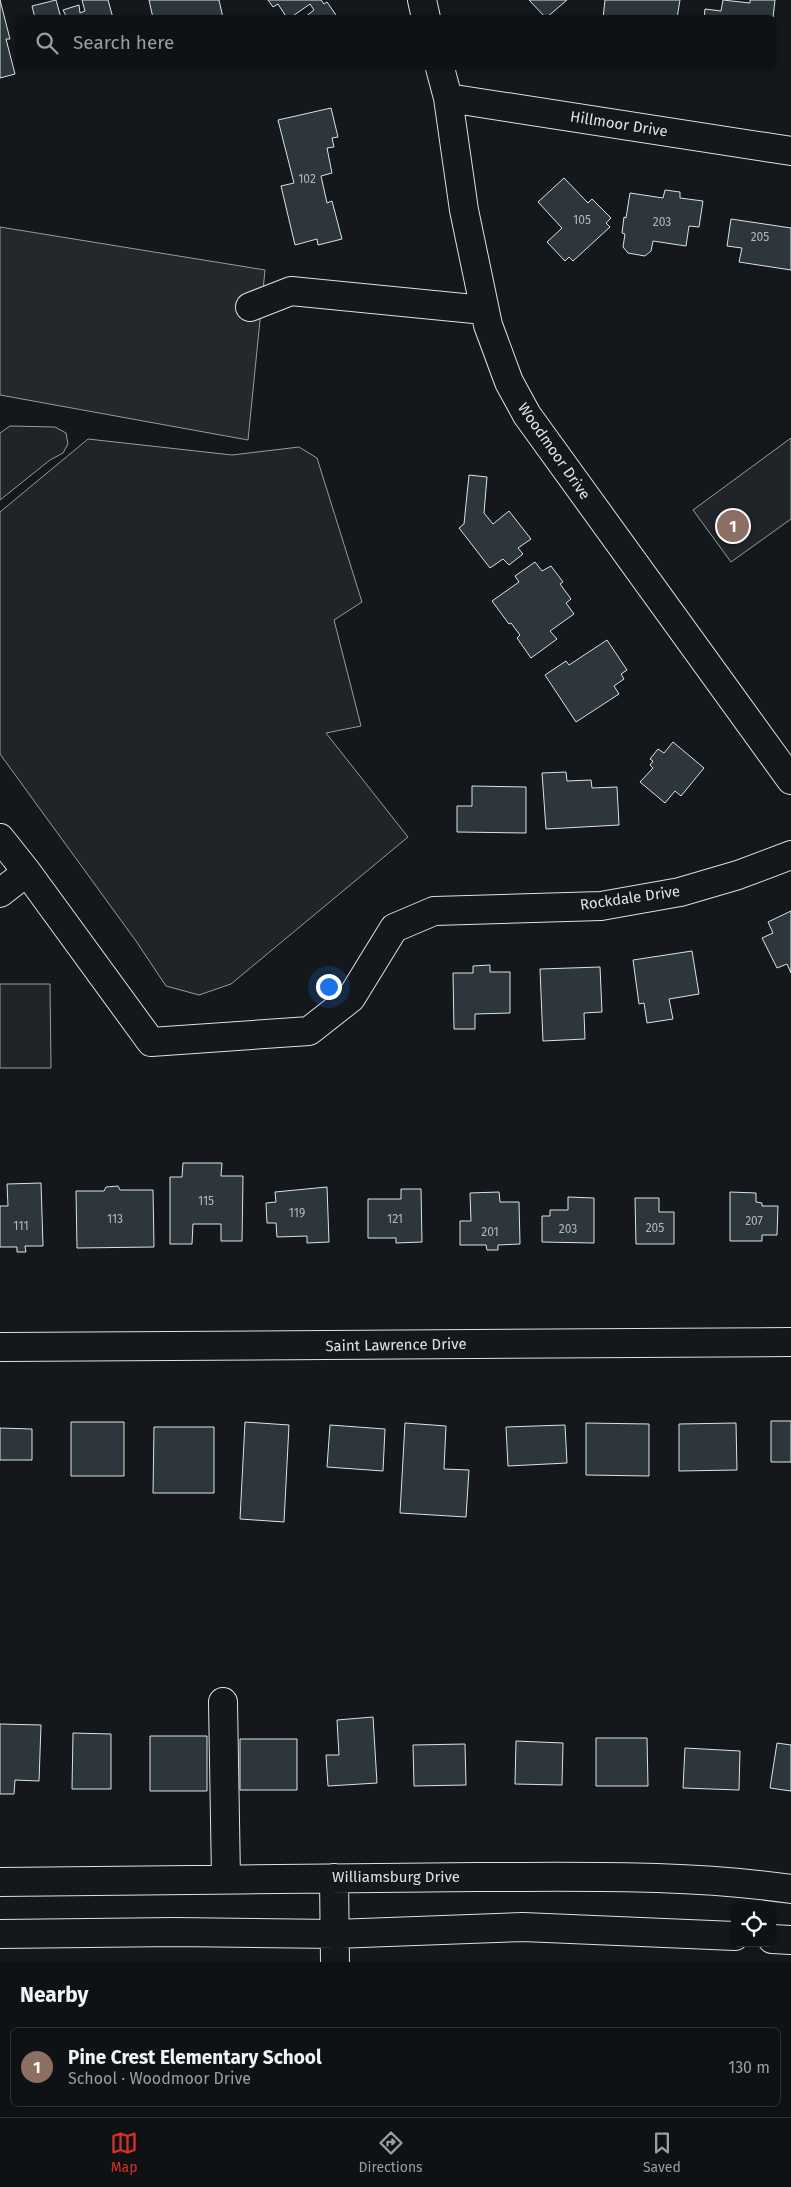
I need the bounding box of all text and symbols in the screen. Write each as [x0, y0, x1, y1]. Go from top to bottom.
search box [15, 15, 776, 70]
icon: search [33, 29, 61, 57]
text: Search here [73, 31, 174, 54]
street label: Hillmoor Drive [569, 107, 669, 141]
house number: 102 [298, 172, 316, 186]
house number: 105 [573, 213, 591, 227]
house number: 203 [653, 215, 671, 229]
house number: 205 [751, 230, 769, 244]
street label: Woodmoor Drive [514, 399, 594, 503]
pin: 1 [717, 507, 749, 545]
street label: Rockdale Drive [579, 882, 681, 914]
your location [316, 974, 342, 1000]
house number: 115 [198, 1194, 214, 1208]
house number: 119 [289, 1206, 305, 1220]
house number: 113 [107, 1212, 123, 1226]
house number: 121 [387, 1212, 403, 1226]
house number: 207 [745, 1214, 763, 1228]
house number: 111 [13, 1219, 29, 1233]
house number: 205 [646, 1221, 664, 1235]
house number: 203 [559, 1222, 577, 1236]
house number: 201 [481, 1225, 499, 1239]
street label: Saint Lawrence Drive [325, 1335, 467, 1355]
street label: Williamsburg Drive [332, 1868, 460, 1886]
map controls [731, 1902, 776, 1947]
button: locate [731, 1902, 776, 1947]
text: Nearby [20, 1982, 88, 2008]
text: Pine Crest Elementary School [68, 2046, 322, 2069]
text: 1 [33, 2058, 41, 2077]
text: 130 m [728, 2058, 770, 2077]
text: School · Woodmoor Drive [68, 2069, 251, 2088]
tab: Map [110, 2129, 138, 2176]
tab: Directions [358, 2129, 423, 2176]
tab: Saved [643, 2129, 681, 2176]

